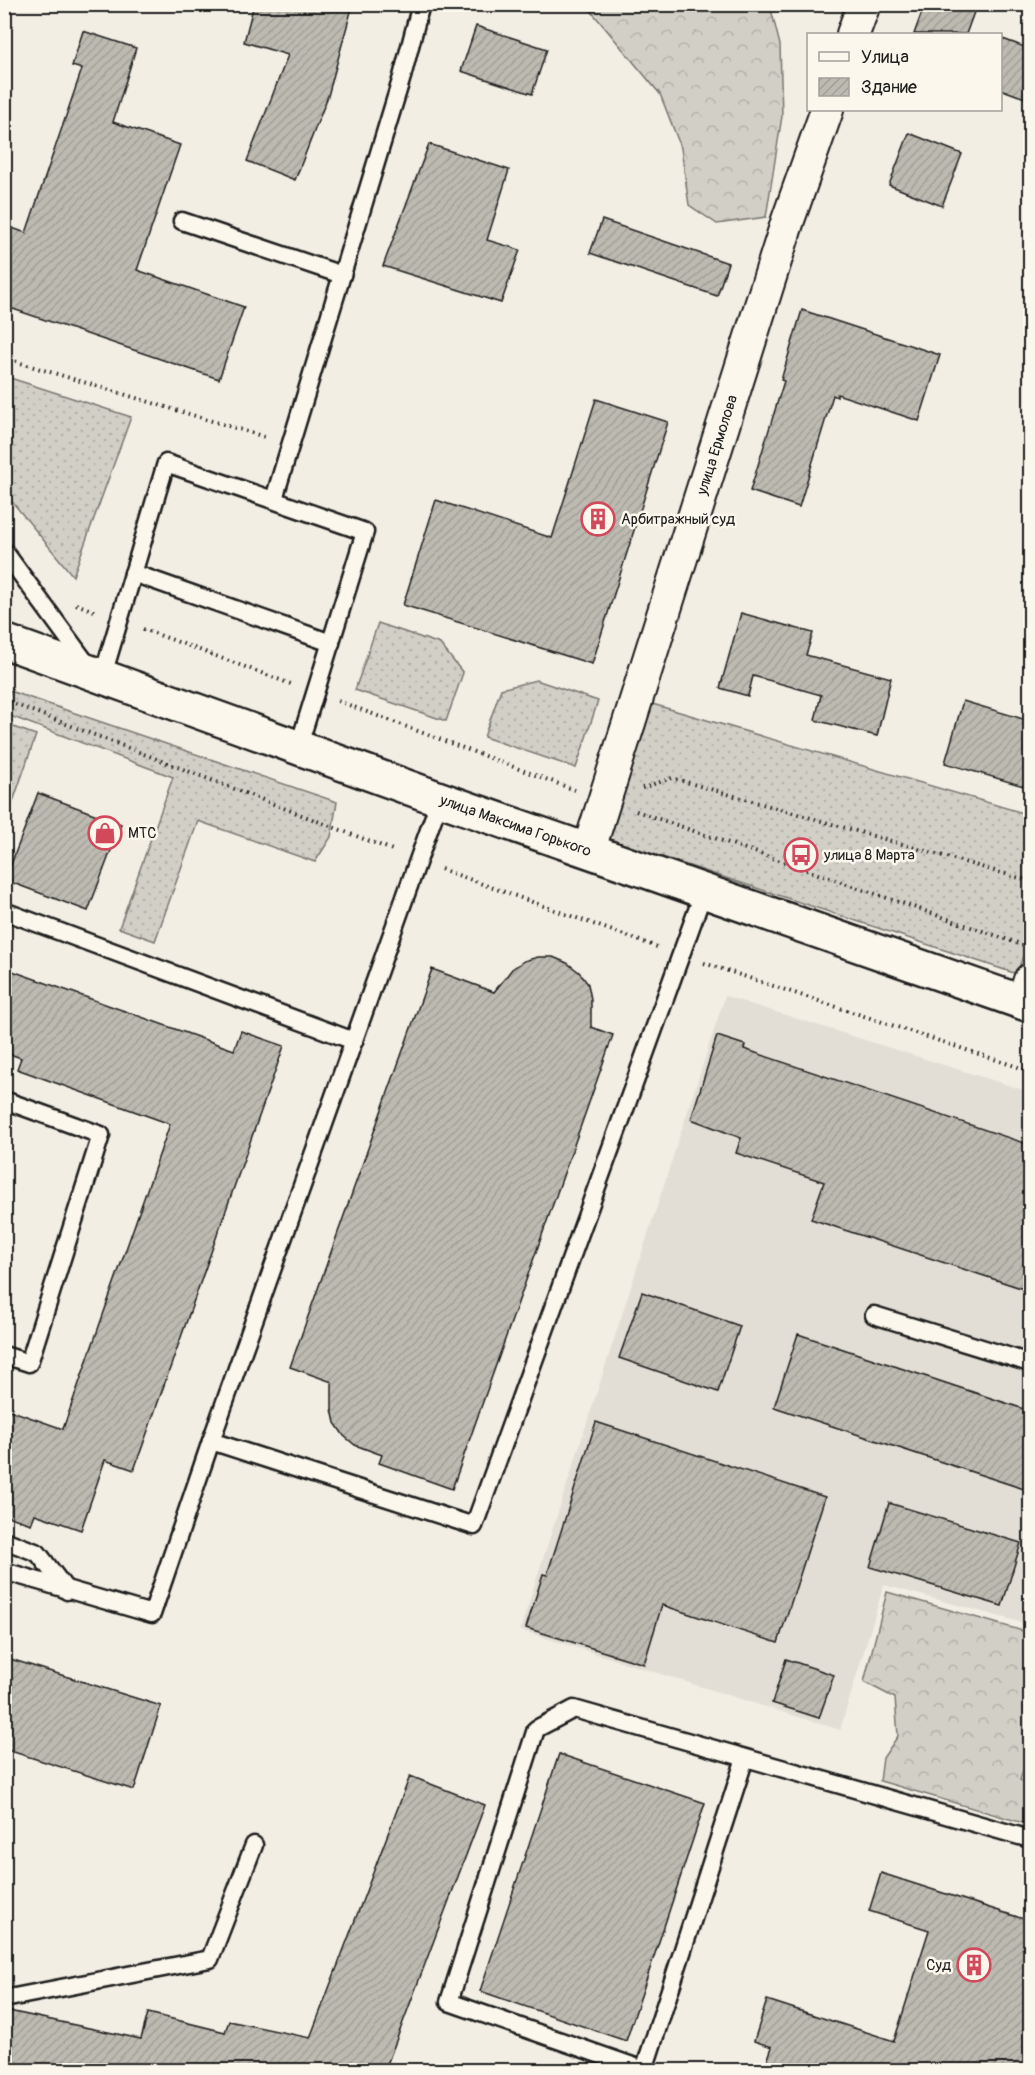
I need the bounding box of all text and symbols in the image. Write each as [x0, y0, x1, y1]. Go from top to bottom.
legend [807, 33, 1002, 111]
text: Улица [861, 46, 909, 69]
text: Здание [861, 76, 917, 99]
street label: улица Ермолова [692, 392, 742, 498]
building icon: Арбитражный суд [580, 501, 616, 537]
place label: Арбитражный суд [621, 510, 735, 529]
street label: улица Максима Горького [437, 790, 594, 861]
shop icon: МТС [87, 815, 123, 851]
place label: МТС [128, 824, 156, 843]
bus stop icon: улица 8 Марта [783, 837, 819, 873]
place label: улица 8 Марта [823, 846, 915, 865]
building icon: Суд [956, 1947, 992, 1983]
place label: Суд [926, 1956, 951, 1975]

